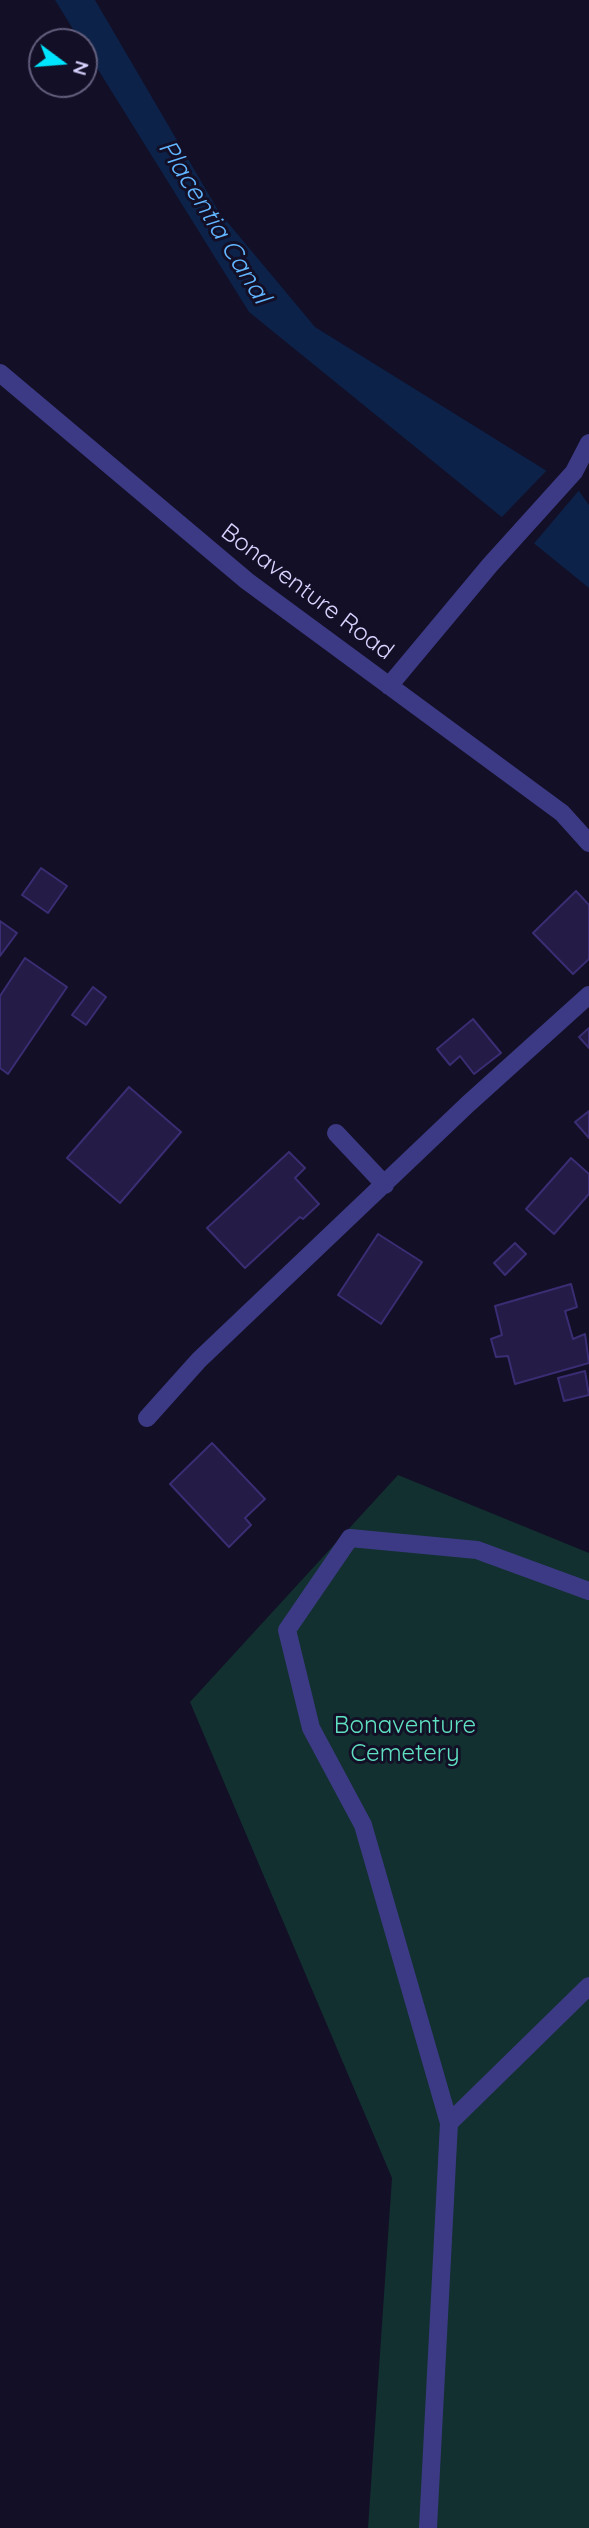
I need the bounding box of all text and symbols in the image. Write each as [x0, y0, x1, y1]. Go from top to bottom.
north arrow [28, 28, 98, 98]
text: N [68, 58, 95, 78]
water label: Placentia Canal [151, 134, 277, 310]
street label: Bonaventure Road [215, 518, 399, 666]
park label: Bonaventure Cemetery [334, 1712, 476, 1768]

